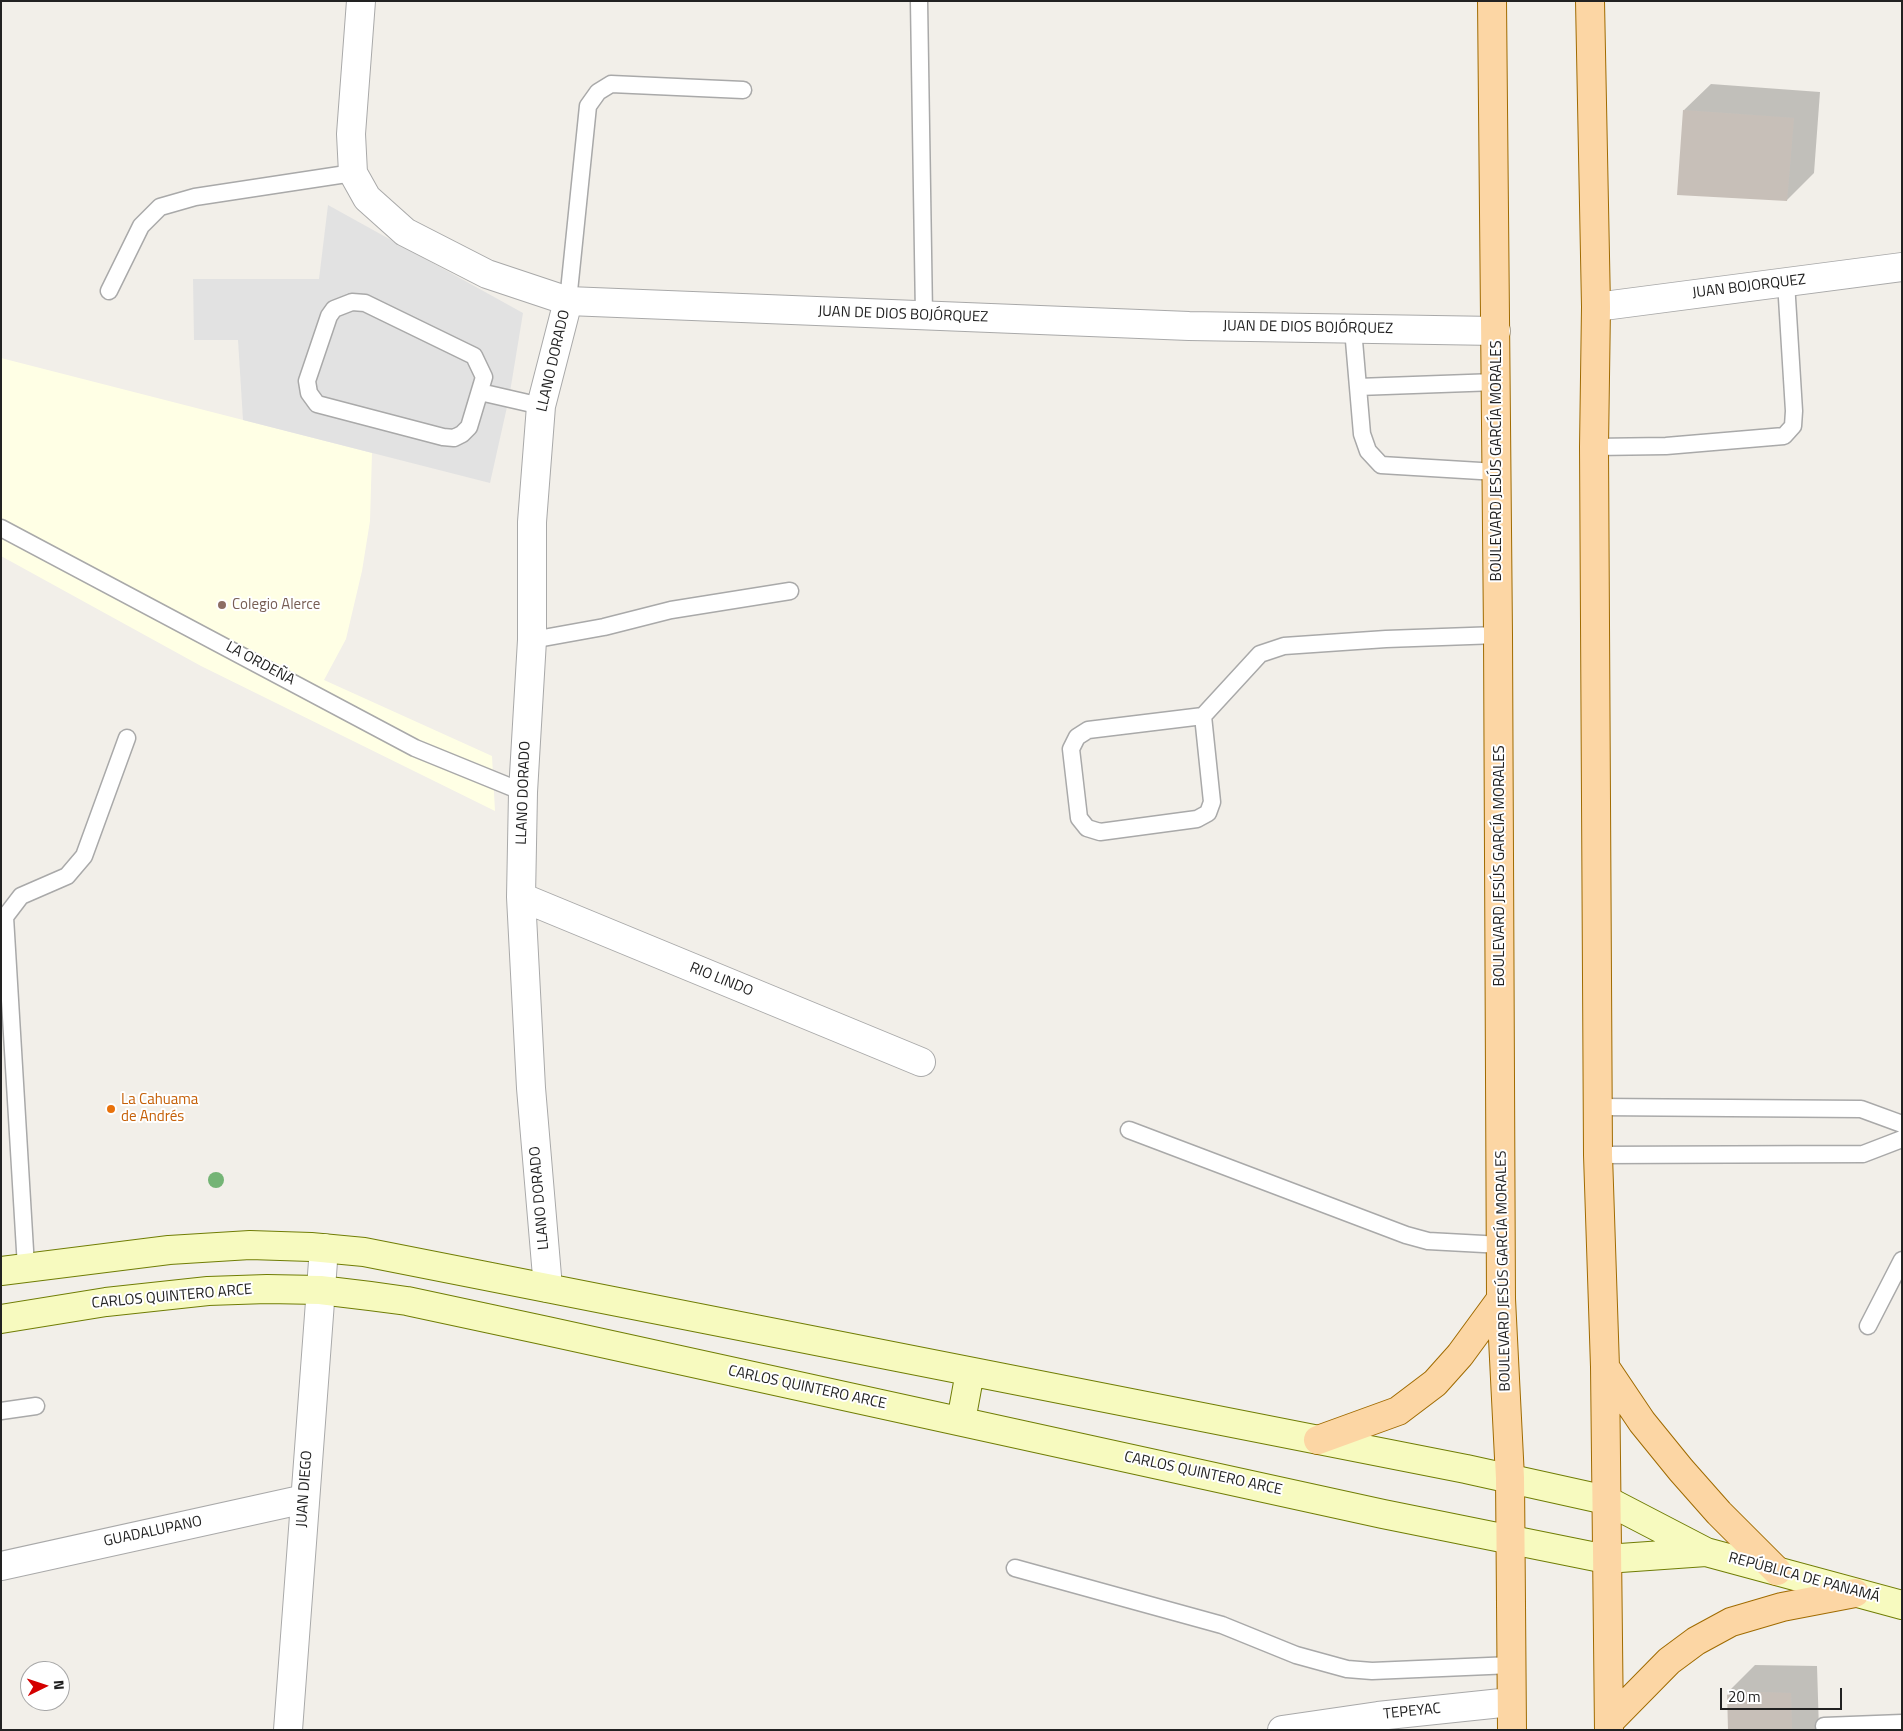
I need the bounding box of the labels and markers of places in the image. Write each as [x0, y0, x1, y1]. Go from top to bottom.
place label: Colegio Alerce [232, 596, 320, 614]
marker: Colegio Alerce [216, 599, 228, 611]
place label: La Cahuama de Andrés [121, 1091, 198, 1126]
marker: La Cahuama de Andrés [105, 1103, 117, 1115]

